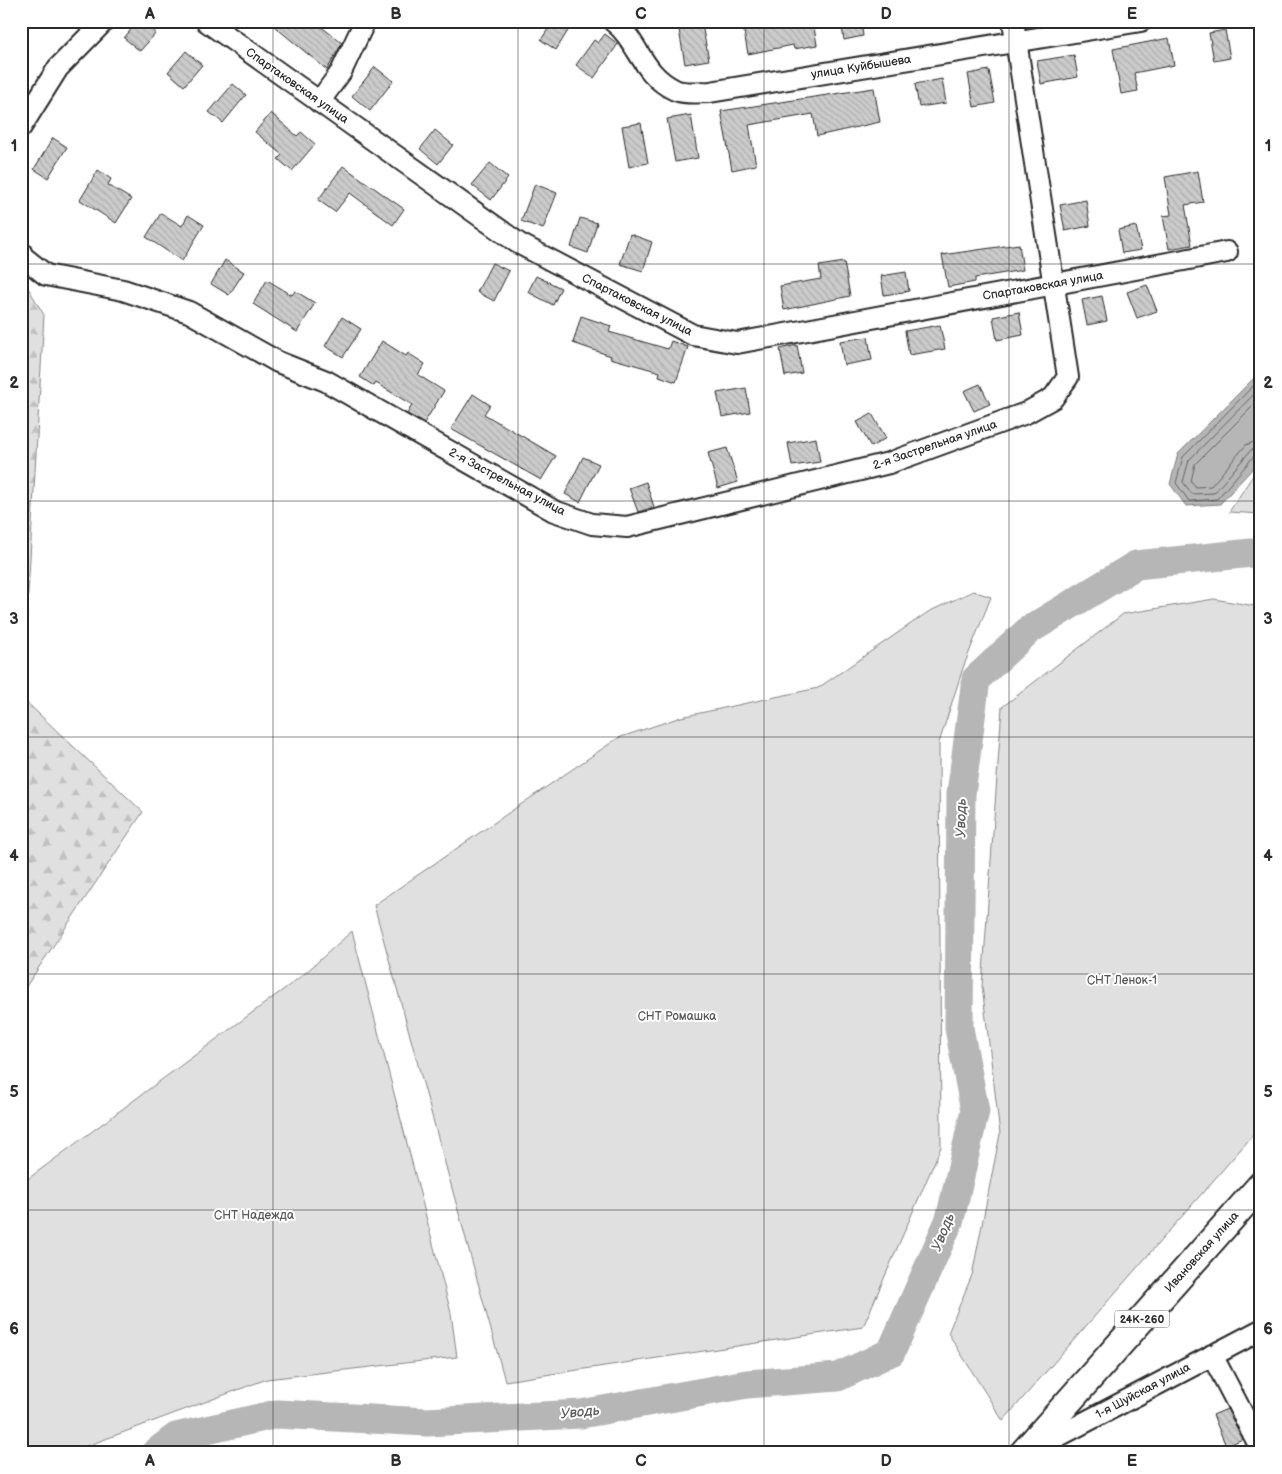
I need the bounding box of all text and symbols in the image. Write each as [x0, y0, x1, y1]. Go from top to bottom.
text: A [144, 5, 155, 24]
text: B [390, 5, 402, 24]
text: C [635, 5, 647, 24]
text: D [880, 5, 892, 24]
text: E [1127, 5, 1137, 24]
street label: Спартаковская улица [243, 45, 351, 127]
street label: улица Куйбышева [810, 52, 912, 82]
text: 1 [11, 137, 17, 156]
text: 1 [1265, 137, 1271, 156]
street label: Спартаковская улица [982, 268, 1104, 304]
street label: Спартаковская улица [579, 271, 695, 339]
text: 2 [9, 374, 19, 393]
text: 2 [1263, 374, 1273, 393]
street label: 2-я Застрельная улица [871, 417, 999, 473]
street label: 2-я Застрельная улица [446, 445, 568, 519]
text: 3 [9, 610, 19, 629]
text: 3 [1263, 610, 1273, 629]
water label: Уводь [952, 798, 970, 838]
text: 4 [9, 847, 19, 866]
text: 4 [1263, 847, 1273, 866]
park label: СНТ Ленок-1 [1087, 973, 1157, 988]
park label: СНТ Ромашка [638, 1009, 716, 1024]
text: 5 [9, 1083, 19, 1102]
text: 5 [1263, 1083, 1273, 1102]
park label: СНТ Надежда [214, 1208, 294, 1223]
street label: Ивановская улица [1162, 1208, 1242, 1296]
water label: Уводь [928, 1211, 958, 1253]
road number: 24К-260 [1114, 1310, 1170, 1328]
text: 6 [9, 1320, 19, 1339]
text: 6 [1263, 1320, 1273, 1339]
street label: 1-я Шуйская улица [1093, 1360, 1193, 1422]
water label: Уводь [560, 1401, 600, 1423]
text: A [144, 1452, 155, 1471]
text: B [390, 1452, 402, 1471]
text: C [635, 1452, 647, 1471]
text: D [880, 1452, 892, 1471]
text: E [1127, 1452, 1137, 1471]

